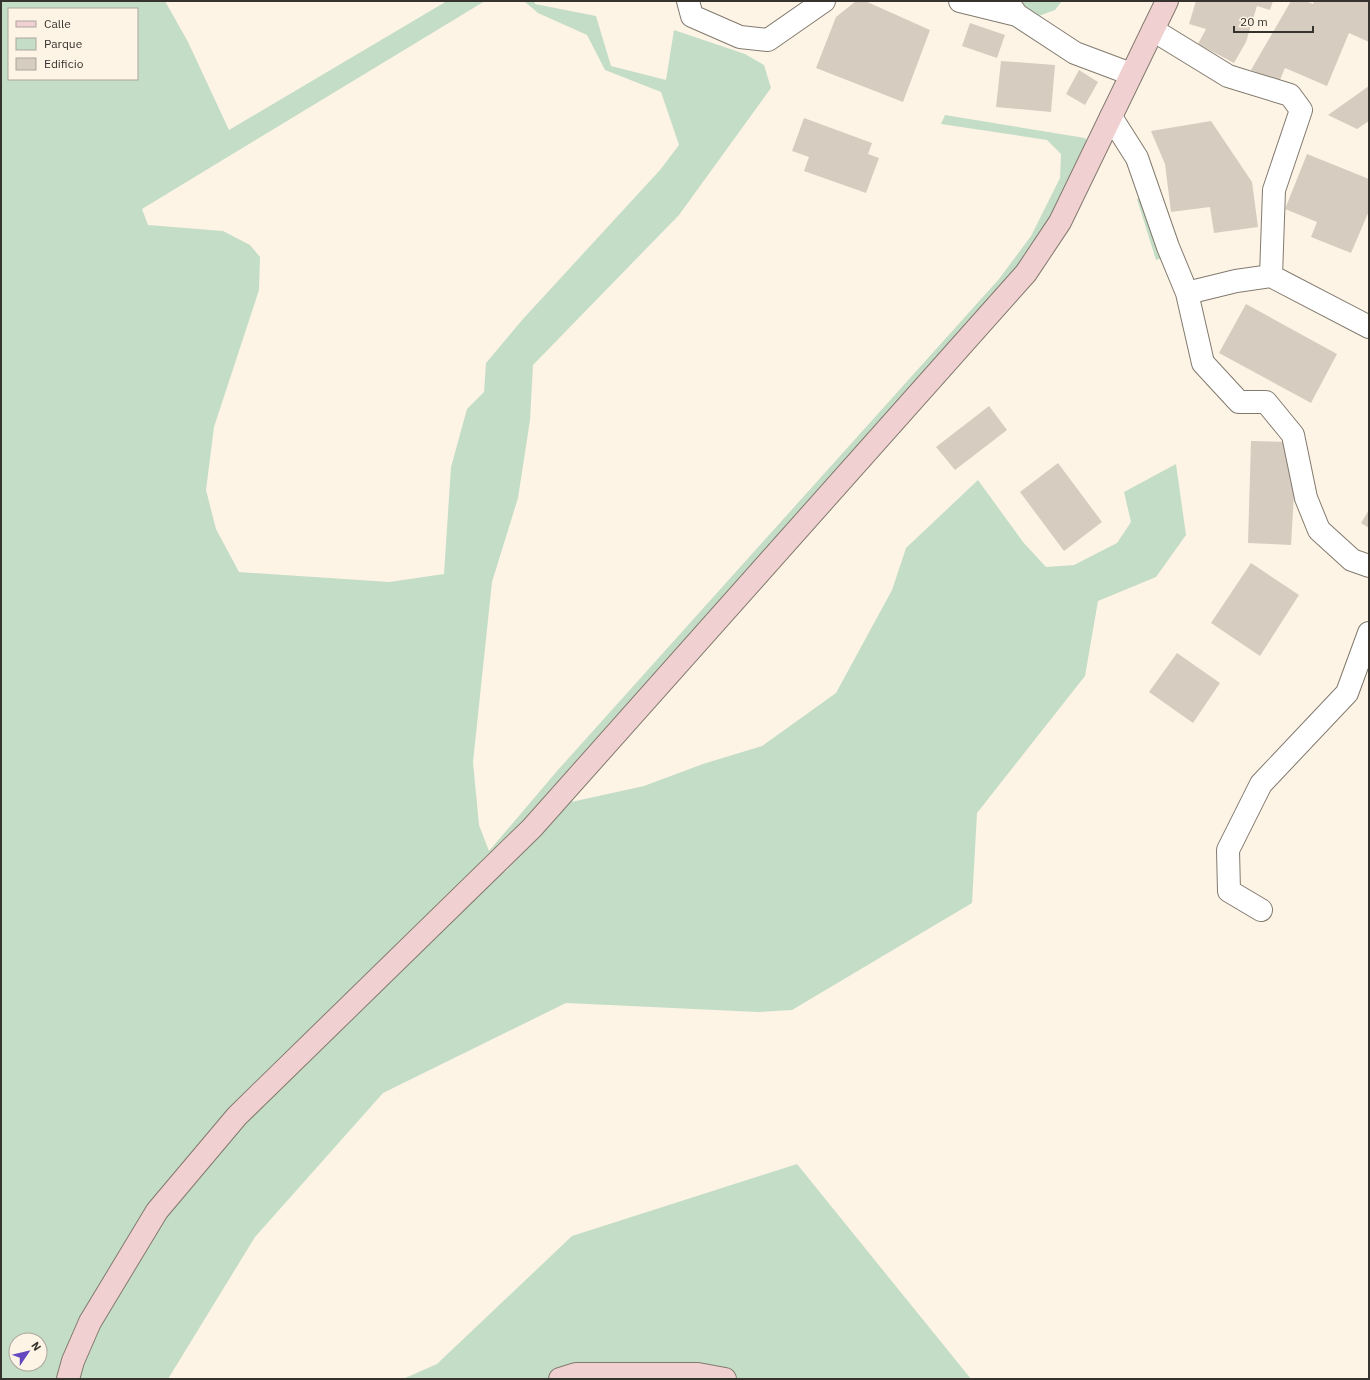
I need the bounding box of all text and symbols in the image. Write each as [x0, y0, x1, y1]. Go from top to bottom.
legend [8, 8, 138, 80]
scale bar [1234, 8, 1313, 34]
text: 20 m [1240, 14, 1268, 29]
text: Calle [44, 16, 71, 31]
text: Parque [44, 36, 83, 51]
text: Edificio [44, 56, 84, 71]
north arrow [8, 1332, 48, 1372]
text: N [28, 1339, 44, 1354]

